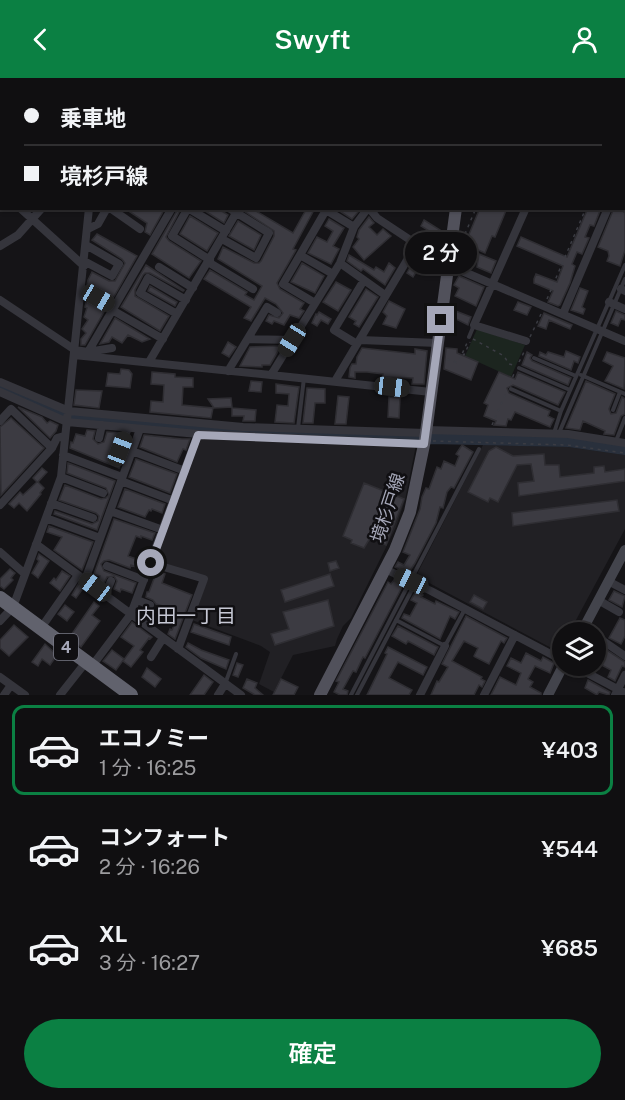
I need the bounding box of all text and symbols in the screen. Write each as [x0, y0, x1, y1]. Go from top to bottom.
icon: back [24, 23, 57, 56]
text: Swyft [274, 23, 351, 55]
icon: person [568, 23, 601, 56]
text: 乗車地 [60, 105, 126, 131]
text: 境杉戸線 [60, 163, 148, 189]
callout: 2 分 [405, 233, 477, 275]
text: 2 分 [422, 241, 460, 265]
car [78, 281, 118, 315]
route end [427, 306, 454, 333]
car [275, 320, 309, 360]
car [373, 376, 411, 398]
car [105, 429, 135, 469]
street label: 境杉戸線 [366, 470, 409, 545]
route start [137, 549, 164, 576]
car [391, 565, 431, 597]
car [75, 569, 115, 605]
district label: 内田一丁目 [136, 604, 236, 628]
map controls [552, 622, 606, 676]
button: layers [552, 622, 606, 676]
road number: 4 [54, 634, 78, 660]
icon: car [27, 723, 81, 777]
text: エコノミー [99, 725, 209, 751]
text: ¥403 [542, 737, 598, 763]
text: 1 分 · 16:25 [99, 756, 196, 780]
icon: car [27, 822, 81, 876]
text: コンフォート [99, 824, 230, 850]
text: ¥544 [541, 836, 598, 862]
text: 2 分 · 16:26 [99, 855, 200, 879]
icon: car [27, 921, 81, 975]
text: XL [99, 921, 127, 947]
text: ¥685 [541, 935, 598, 961]
text: 3 分 · 16:27 [99, 951, 200, 975]
button: 確定 [24, 1019, 601, 1088]

